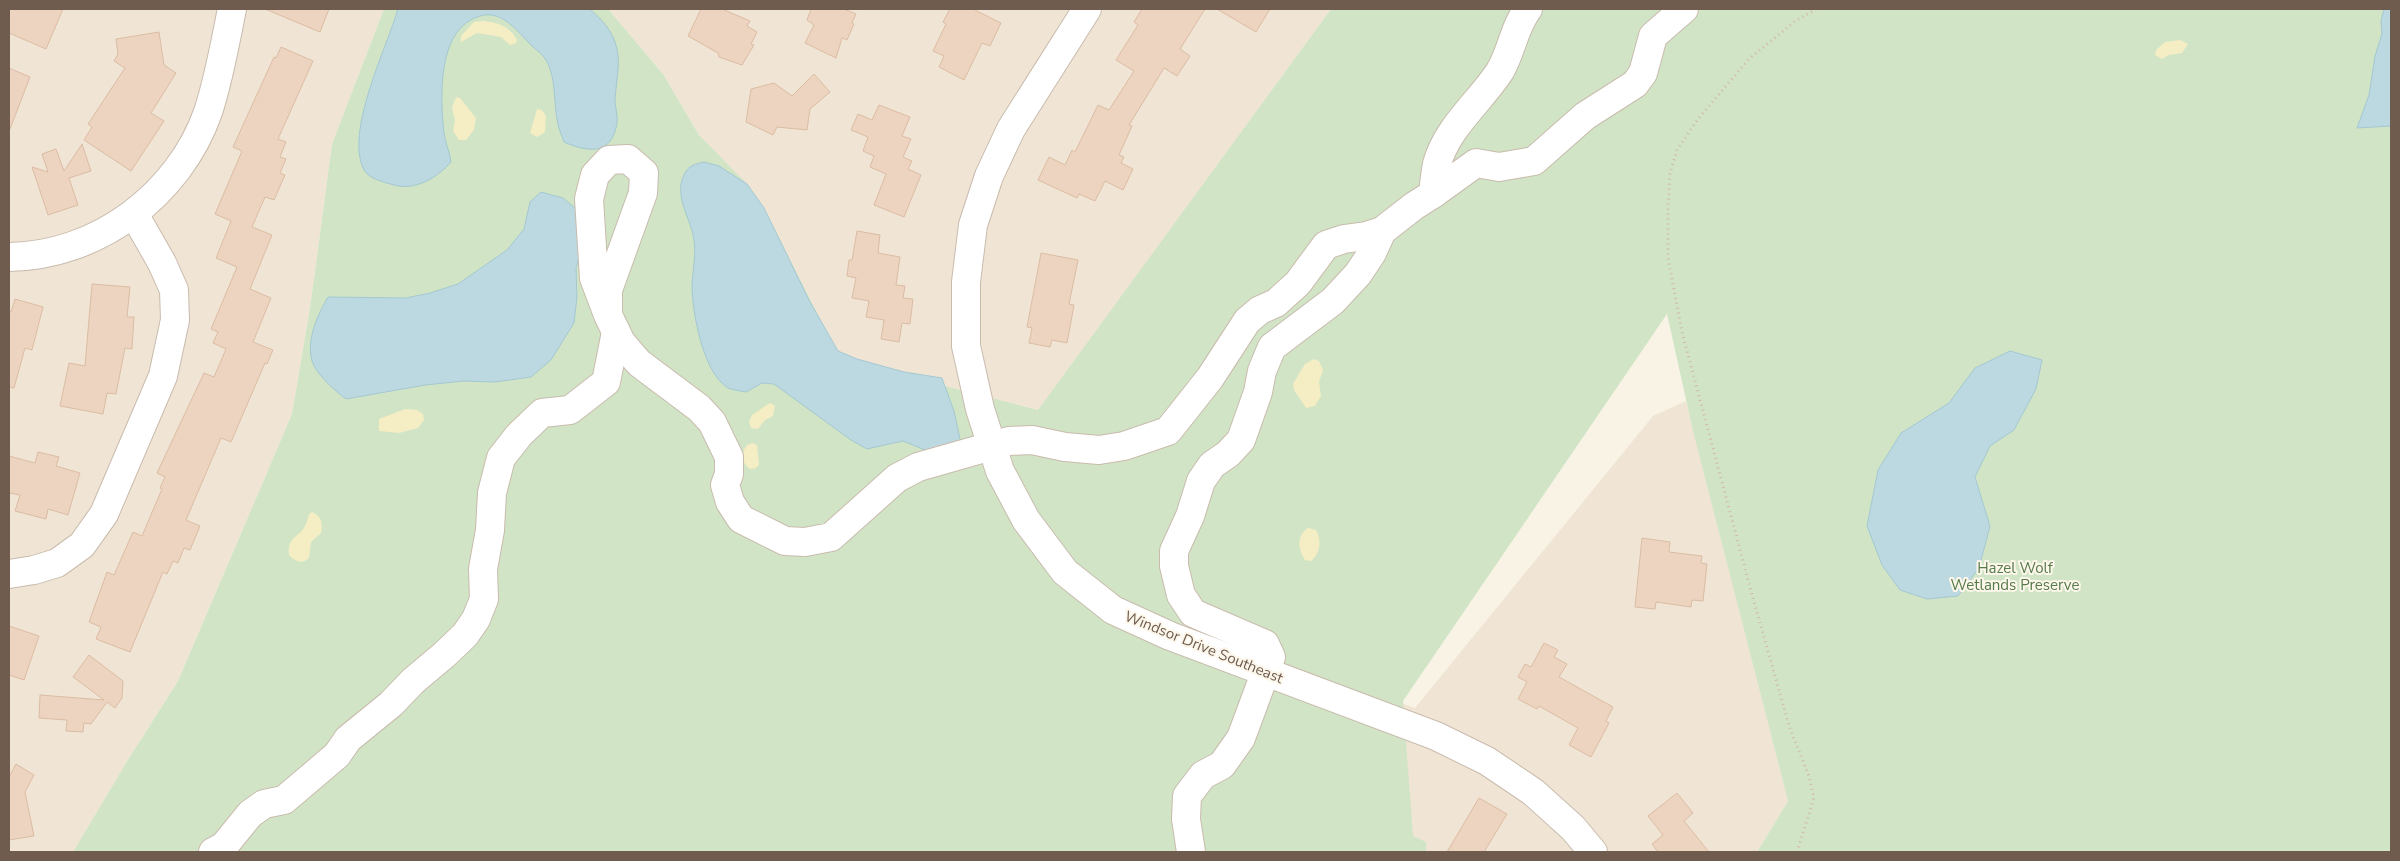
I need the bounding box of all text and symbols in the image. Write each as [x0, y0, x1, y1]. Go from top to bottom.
park label: Hazel Wolf Wetlands Preserve [1951, 558, 2079, 595]
street label: Windsor Drive Southeast [1122, 606, 1287, 688]

